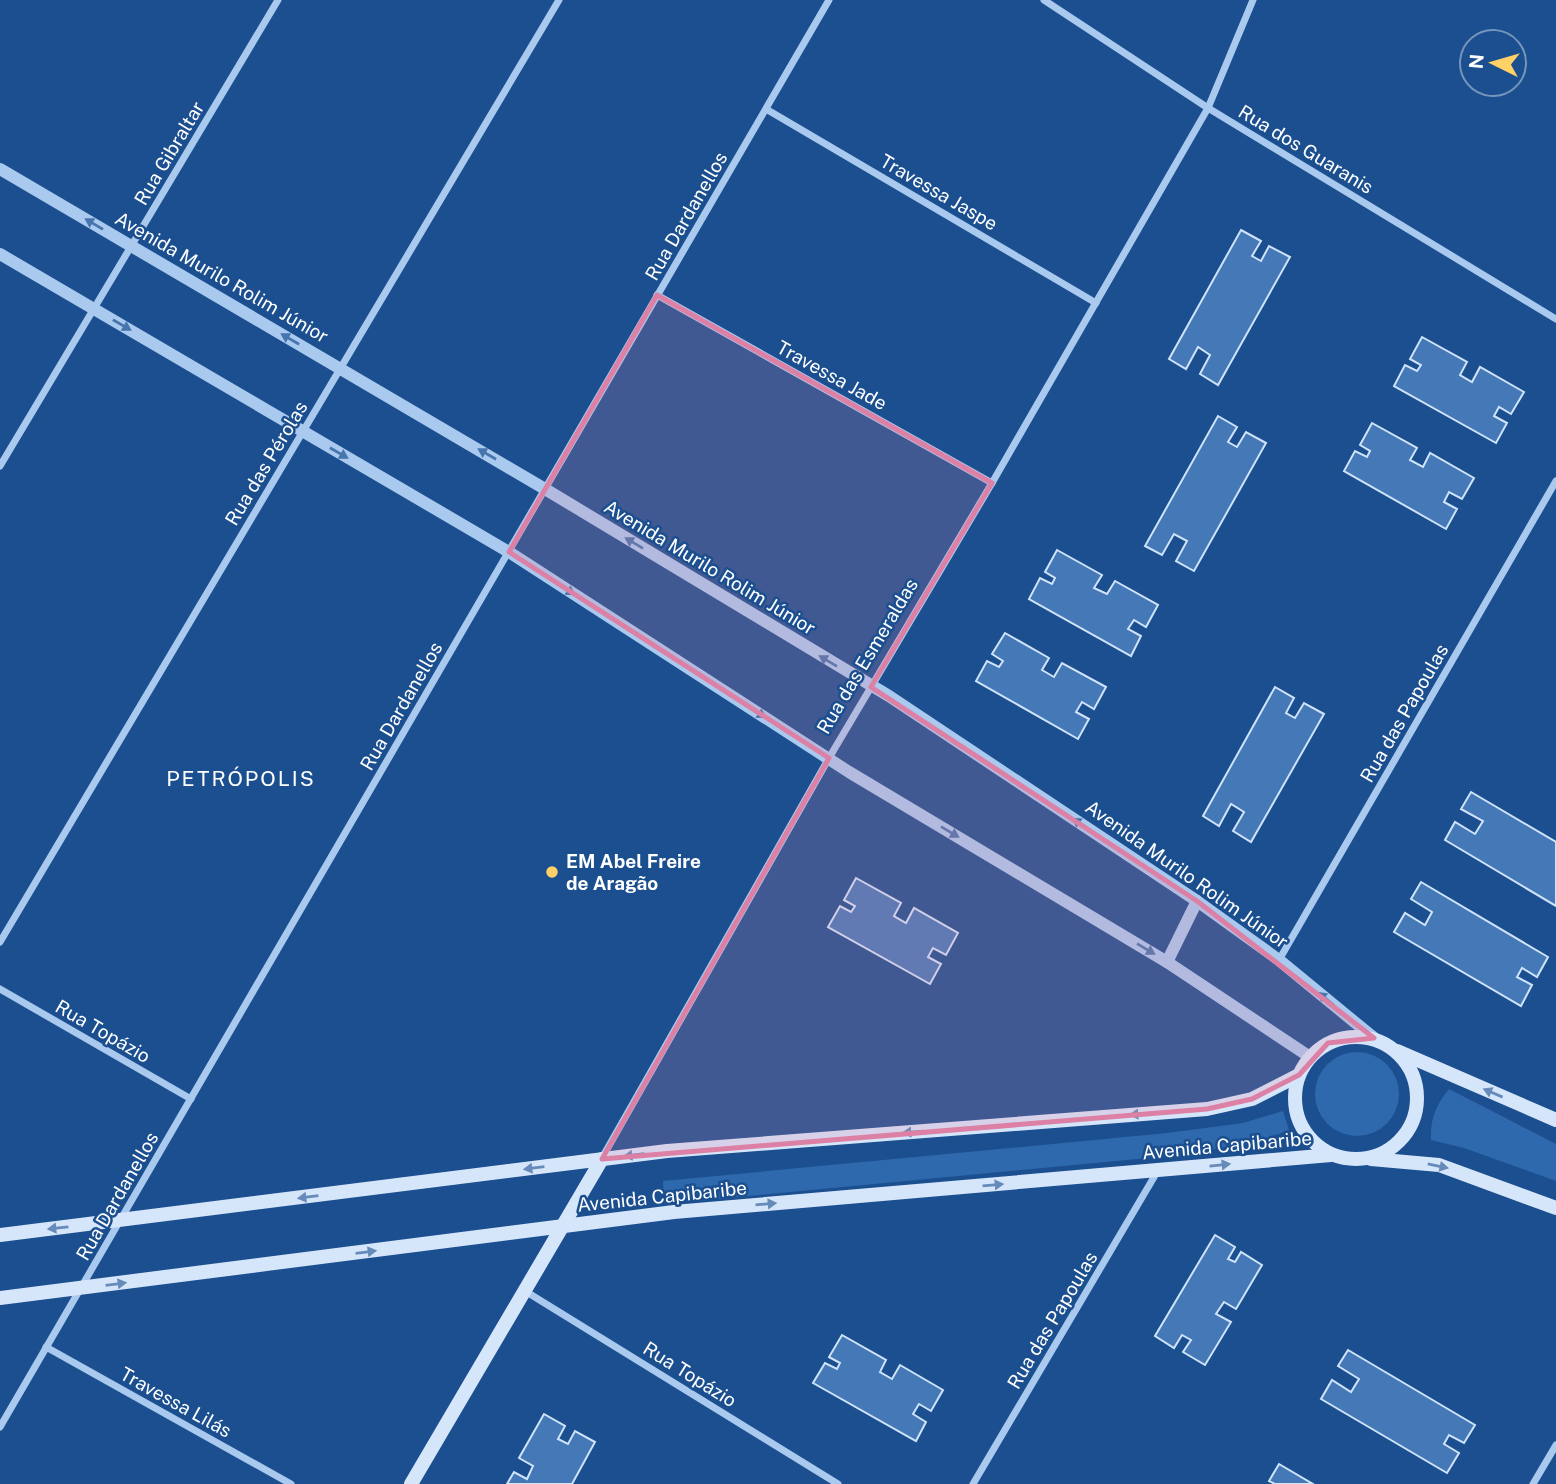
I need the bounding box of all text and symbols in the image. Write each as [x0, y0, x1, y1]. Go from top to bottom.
north arrow [1458, 28, 1528, 98]
text: N [1464, 53, 1488, 70]
street label: Rua Gibraltar [129, 97, 209, 209]
street label: Rua dos Guaranis [1235, 100, 1377, 198]
street label: Rua Dardanellos [640, 148, 732, 284]
street label: Travessa Jaspe [876, 150, 1002, 234]
street label: Avenida Murilo Rolim Júnior [111, 207, 333, 347]
one-way arrow [85, 218, 104, 230]
one-way arrow [113, 319, 132, 332]
one-way arrow [281, 333, 300, 345]
street label: Travessa Jade [773, 336, 891, 414]
street label: Rua das Pérolas [220, 397, 312, 529]
one-way arrow [330, 447, 349, 459]
one-way arrow [477, 448, 496, 461]
street label: Avenida Murilo Rolim Júnior [600, 495, 820, 639]
one-way arrow [625, 536, 644, 549]
street label: Rua das Esmeraldas [812, 574, 922, 738]
one-way arrow [557, 582, 575, 596]
street label: Rua Dardanellos [355, 638, 447, 774]
street label: Rua das Papoulas [1356, 640, 1452, 786]
one-way arrow [819, 655, 838, 668]
one-way arrow [748, 706, 767, 719]
district label: PETRÓPOLIS [166, 766, 316, 791]
street label: Avenida Murilo Rolim Júnior [1081, 795, 1293, 953]
one-way arrow [1071, 818, 1091, 831]
one-way arrow [941, 826, 960, 839]
place label: EM Abel Freire de Aragão [566, 850, 701, 894]
marker: EM Abel Freire de Aragão [544, 864, 560, 880]
one-way arrow [1136, 943, 1155, 956]
one-way arrow [1318, 992, 1335, 1007]
street label: Rua Topázio [52, 995, 154, 1067]
one-way arrow [1483, 1087, 1504, 1098]
one-way arrow [1128, 1109, 1150, 1120]
one-way arrow [902, 1127, 924, 1138]
street label: Avenida Capibaribe [1141, 1127, 1313, 1163]
street label: Rua Dardanellos [71, 1128, 163, 1264]
one-way arrow [623, 1150, 645, 1161]
one-way arrow [1209, 1159, 1231, 1170]
one-way arrow [1427, 1160, 1449, 1171]
one-way arrow [523, 1163, 545, 1174]
street label: Avenida Capibaribe [576, 1176, 748, 1216]
one-way arrow [982, 1179, 1004, 1190]
one-way arrow [297, 1192, 319, 1203]
one-way arrow [756, 1198, 778, 1209]
one-way arrow [47, 1223, 69, 1234]
one-way arrow [355, 1246, 377, 1257]
street label: Rua das Papoulas [1002, 1248, 1102, 1392]
one-way arrow [105, 1278, 127, 1289]
street label: Rua Topázio [639, 1337, 741, 1411]
street label: Travessa Lilás [116, 1362, 236, 1442]

